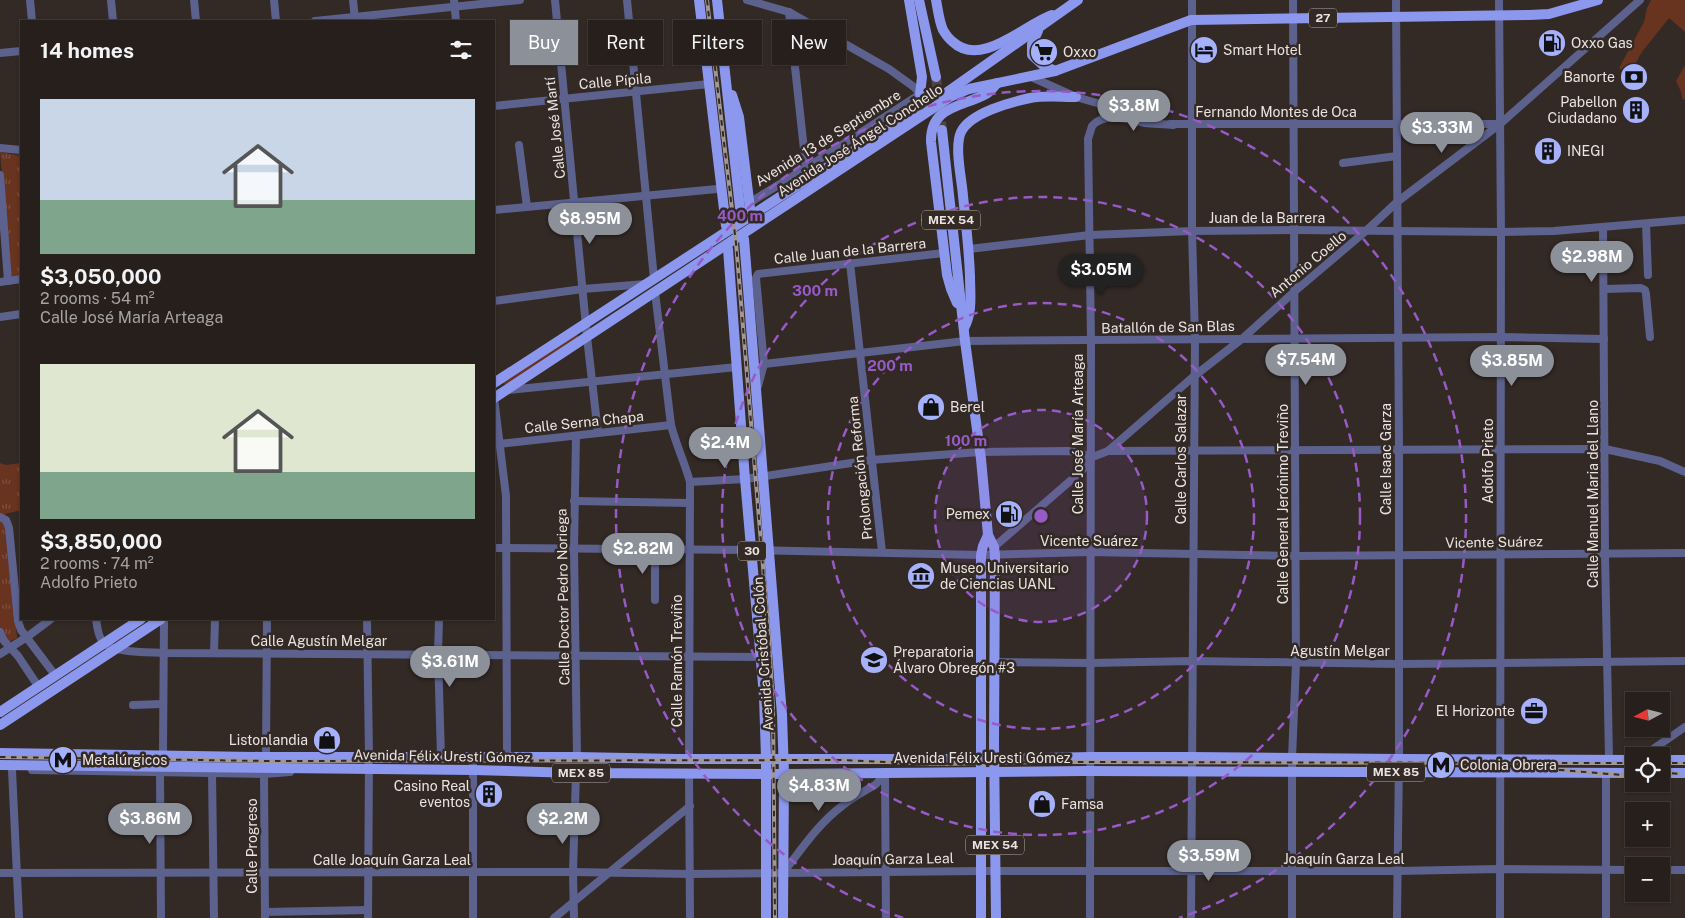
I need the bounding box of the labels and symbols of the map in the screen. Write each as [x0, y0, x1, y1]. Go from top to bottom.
road number: 27 [1309, 8, 1337, 28]
fuel station icon: Oxxo Gas [1537, 28, 1567, 58]
hotel icon: Smart Hotel [1189, 35, 1219, 65]
place label: Oxxo Gas [1571, 35, 1633, 51]
supermarket icon: Oxxo [1029, 37, 1059, 67]
place label: Smart Hotel [1223, 42, 1302, 58]
place label: Oxxo [1063, 44, 1096, 60]
bank icon: Banorte [1619, 62, 1649, 92]
place label: Banorte [1563, 69, 1615, 85]
street label: Calle Pípila [578, 70, 652, 92]
street label: Calle José Martí [542, 76, 568, 180]
street label: Avenida José Ángel Conchello [774, 80, 946, 199]
street label: Avenida 13 de Septiembre [752, 87, 904, 189]
pin: $3.8M [1099, 90, 1169, 132]
place label: Pabellon Ciudadano [1548, 94, 1617, 126]
building icon: Pabellon Ciudadano [1621, 95, 1651, 125]
street label: Fernando Montes de Oca [1195, 104, 1357, 120]
pin: $3.33M [1401, 112, 1483, 154]
building icon: INEGI [1533, 136, 1563, 166]
place label: INEGI [1567, 143, 1604, 159]
pin: $8.95M [549, 202, 631, 245]
text: 400 m [717, 207, 763, 224]
road number: MEX 54 [922, 210, 980, 230]
street label: Juan de la Barrera [1209, 210, 1325, 226]
street label: Antonio Coello [1266, 227, 1350, 301]
street label: Calle Juan de la Barrera [773, 235, 927, 267]
pin: $2.98M [1551, 240, 1633, 283]
pin: $3.05M [1060, 254, 1142, 296]
text: 300 m [792, 282, 838, 299]
street label: Batallón de San Blas [1101, 318, 1235, 336]
pin: $7.54M [1265, 344, 1347, 386]
pin: $3.85M [1471, 344, 1553, 387]
street label: Calle José María Arteaga [1070, 354, 1086, 514]
text: 200 m [867, 357, 913, 374]
shop icon: Berel [916, 392, 946, 422]
street label: Calle Carlos Salazar [1173, 394, 1189, 524]
street label: Prolongación Reforma [845, 395, 875, 541]
place label: Berel [950, 399, 985, 415]
street label: Calle Manuel Maria del Llano [1585, 400, 1601, 588]
street label: Calle Isaac Garza [1378, 403, 1394, 515]
street label: Calle General Jerónimo Treviño [1275, 404, 1291, 604]
street label: Calle Serna Chapa [524, 408, 644, 436]
street label: Adolfo Prieto [1480, 418, 1496, 504]
pin: $2.4M [690, 426, 760, 469]
text: 100 m [945, 432, 987, 449]
fuel station icon: Pemex [994, 499, 1024, 529]
place label: Pemex [946, 506, 990, 522]
centre of rings [1032, 507, 1050, 525]
street label: Calle Doctor Pedro Noriega [553, 509, 573, 685]
pin: $2.82M [602, 532, 684, 575]
street label: Vicente Suárez [1040, 533, 1138, 549]
street label: Vicente Suárez [1445, 533, 1543, 551]
road number: 30 [738, 542, 766, 560]
place label: Museo Universitario de Ciencias UANL [940, 560, 1069, 592]
museum icon: Museo Universitario de Ciencias UANL [906, 561, 936, 591]
street label: Avenida Cristóbal Colón [750, 576, 776, 732]
street label: Calle Ramón Treviño [669, 595, 685, 727]
street label: Calle Agustín Melgar [251, 633, 387, 649]
street label: Agustín Melgar [1290, 643, 1390, 659]
place label: Preparatoria Álvaro Obregón #3 [893, 644, 1015, 676]
school or university icon: Preparatoria Álvaro Obregón #3 [859, 645, 889, 675]
pin: $3.61M [409, 646, 491, 688]
north arrow [1625, 692, 1670, 738]
office icon: El Horizonte [1519, 696, 1549, 726]
place label: El Horizonte [1436, 703, 1515, 719]
shop icon: Listonlandia [312, 725, 342, 755]
place label: Listonlandia [229, 732, 308, 748]
metro station icon: Metalúrgicos [48, 745, 78, 775]
street label: Avenida Félix Uresti Gómez [353, 746, 531, 766]
street label: Avenida Félix Uresti Gómez [893, 750, 1071, 766]
metro station icon: Colonia Obrera [1426, 750, 1456, 780]
place label: Metalúrgicos [82, 752, 167, 768]
place label: Colonia Obrera [1460, 757, 1557, 773]
road number: MEX 85 [1367, 762, 1425, 782]
road number: MEX 85 [552, 764, 610, 782]
pin: $4.83M [778, 770, 860, 812]
place label: Casino Real eventos [394, 778, 470, 810]
building icon: Casino Real eventos [474, 779, 504, 809]
shop icon: Famsa [1027, 789, 1057, 819]
place label: Famsa [1061, 796, 1104, 812]
street label: Calle Progreso [244, 798, 260, 894]
pin: $3.86M [109, 802, 191, 845]
pin: $2.2M [528, 802, 598, 845]
road number: MEX 54 [966, 836, 1024, 854]
pin: $3.59M [1168, 840, 1250, 882]
street label: Joaquín Garza Leal [832, 850, 954, 868]
street label: Joaquín Garza Leal [1283, 851, 1405, 867]
street label: Calle Joaquín Garza Leal [313, 852, 471, 868]

